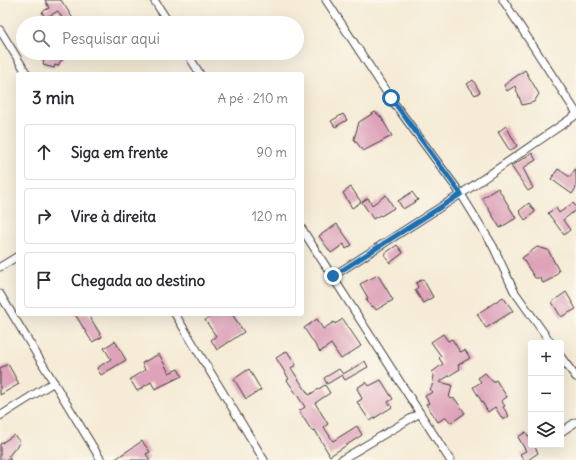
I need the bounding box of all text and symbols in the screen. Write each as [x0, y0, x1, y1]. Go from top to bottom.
search box [16, 16, 304, 60]
icon: search [30, 27, 52, 49]
text: Pesquisar aqui [62, 29, 160, 48]
text: 3 min [32, 87, 74, 109]
route start [382, 89, 400, 107]
text: A pé · 210 m [218, 90, 288, 107]
icon: ahead [33, 141, 55, 163]
text: Siga em frente [71, 143, 168, 162]
text: 90 m [256, 144, 287, 161]
icon: right [33, 205, 55, 227]
text: Vire à direita [71, 207, 156, 226]
text: 120 m [252, 208, 287, 225]
route end [324, 267, 342, 285]
icon: arrive [33, 269, 55, 291]
text: Chegada ao destino [71, 271, 205, 290]
map controls [528, 340, 564, 448]
button: + [528, 340, 564, 376]
button: − [528, 376, 564, 412]
button: layers [528, 412, 564, 448]

